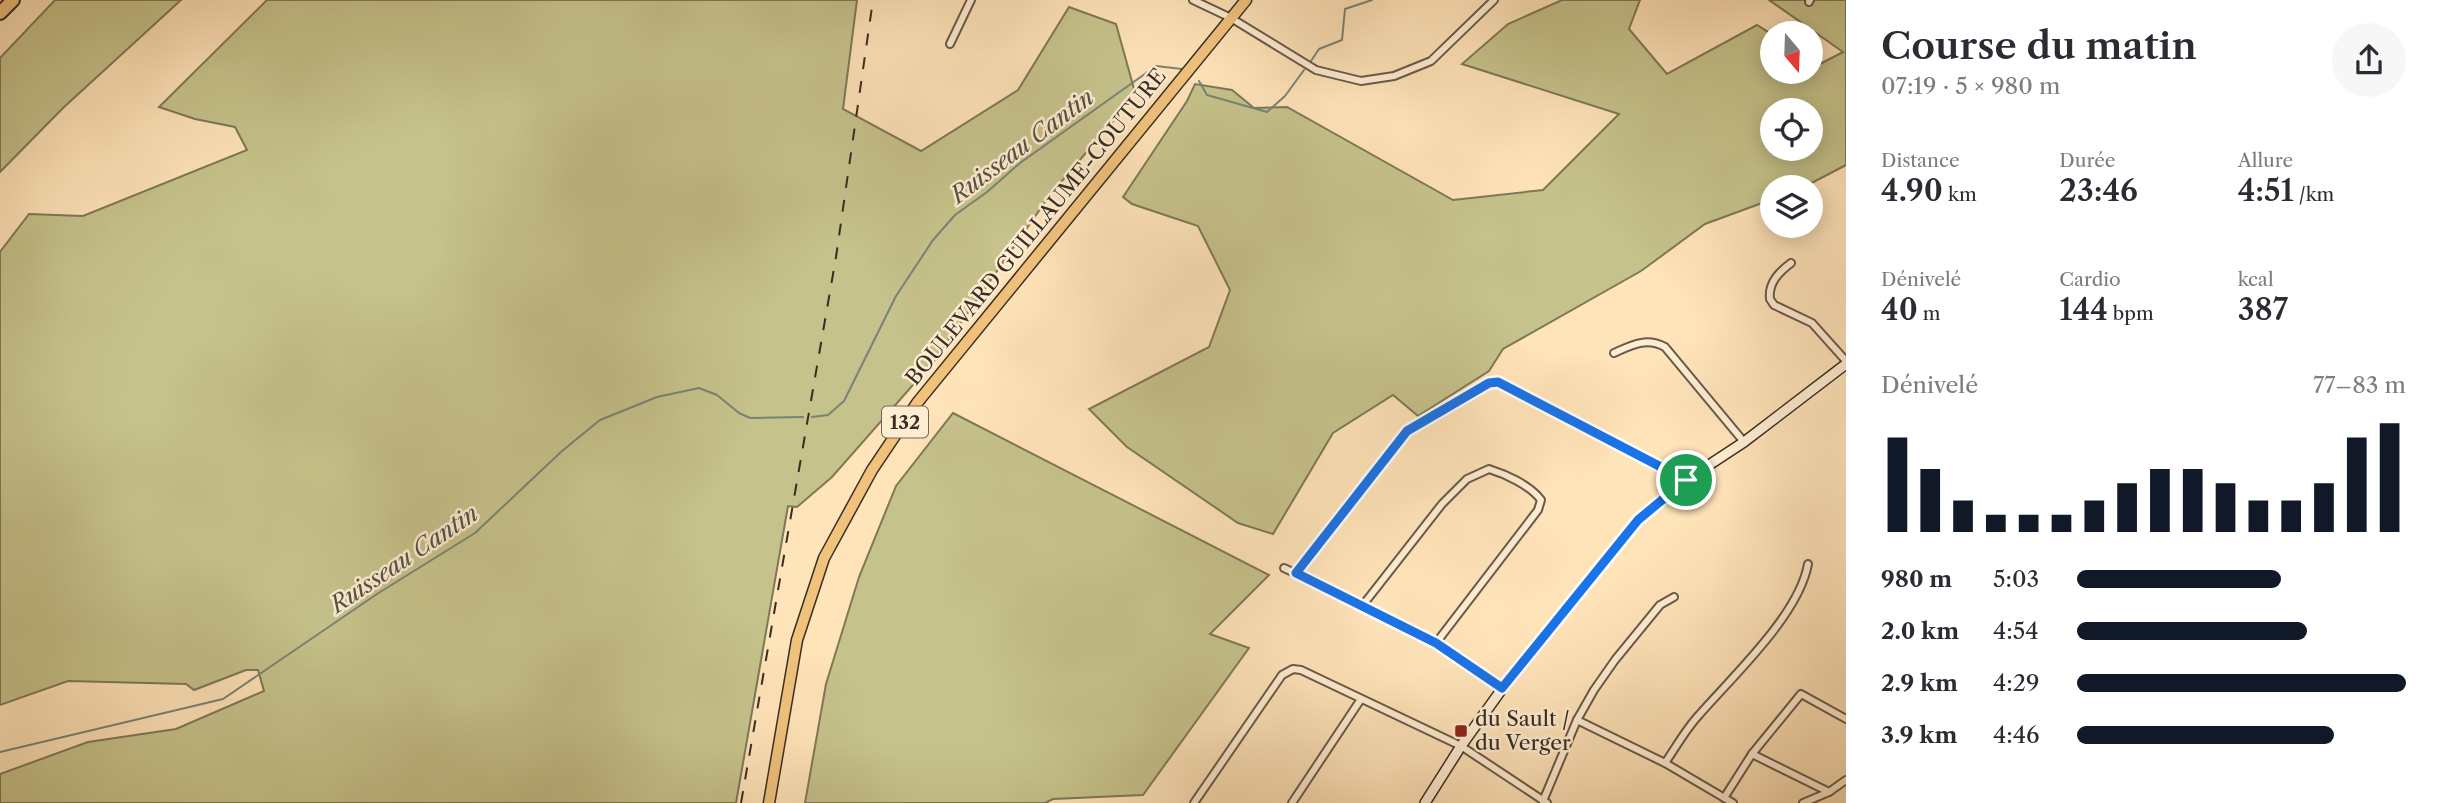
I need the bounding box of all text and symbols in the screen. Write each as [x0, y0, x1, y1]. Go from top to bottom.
north arrow [1760, 21, 1824, 84]
map controls [1760, 21, 1823, 238]
text: Course du matin [1881, 22, 2197, 69]
button: share [2332, 23, 2406, 97]
street label: BOULEVARD GUILLAUME-COUTURE [900, 64, 1171, 390]
text: 07:19 · 5 × 980 m [1881, 72, 2060, 100]
water label: Ruisseau Cantin [943, 83, 1099, 210]
button: locate [1760, 98, 1823, 161]
text: Distance [1881, 149, 1960, 172]
text: Durée [2059, 149, 2115, 172]
text: Allure [2238, 149, 2293, 172]
text: 4.90 [1881, 172, 1943, 209]
text: 23:46 [2059, 172, 2138, 209]
text: 4:51 [2238, 172, 2294, 209]
button: layers [1760, 175, 1823, 238]
text: km [1943, 183, 1977, 206]
text: /km [2294, 183, 2334, 206]
text: Dénivelé [1881, 268, 1961, 291]
text: Cardio [2059, 268, 2121, 291]
text: kcal [2238, 268, 2274, 291]
text: 40 [1881, 291, 1918, 328]
text: 144 [2059, 291, 2108, 328]
text: 387 [2238, 291, 2288, 328]
text: m [1918, 302, 1940, 325]
text: bpm [2108, 302, 2154, 325]
text: Dénivelé [1881, 371, 1978, 399]
text: 77–83 m [2313, 371, 2406, 399]
road number: 132 [882, 406, 928, 438]
pin [1656, 450, 1716, 510]
icon: arrive [1667, 461, 1705, 499]
water label: Ruisseau Cantin [323, 499, 483, 620]
text: 980 m [1881, 565, 1952, 593]
text: 5:03 [1993, 565, 2039, 593]
text: 2.0 km [1881, 617, 1959, 645]
text: 4:54 [1993, 617, 2039, 645]
text: 2.9 km [1881, 669, 1958, 697]
text: 4:29 [1993, 669, 2039, 697]
place label: du Sault / du Verger [1475, 706, 1571, 755]
text: 3.9 km [1881, 721, 1957, 749]
text: 4:46 [1993, 721, 2040, 749]
marker: du Sault / du Verger [1453, 723, 1469, 739]

